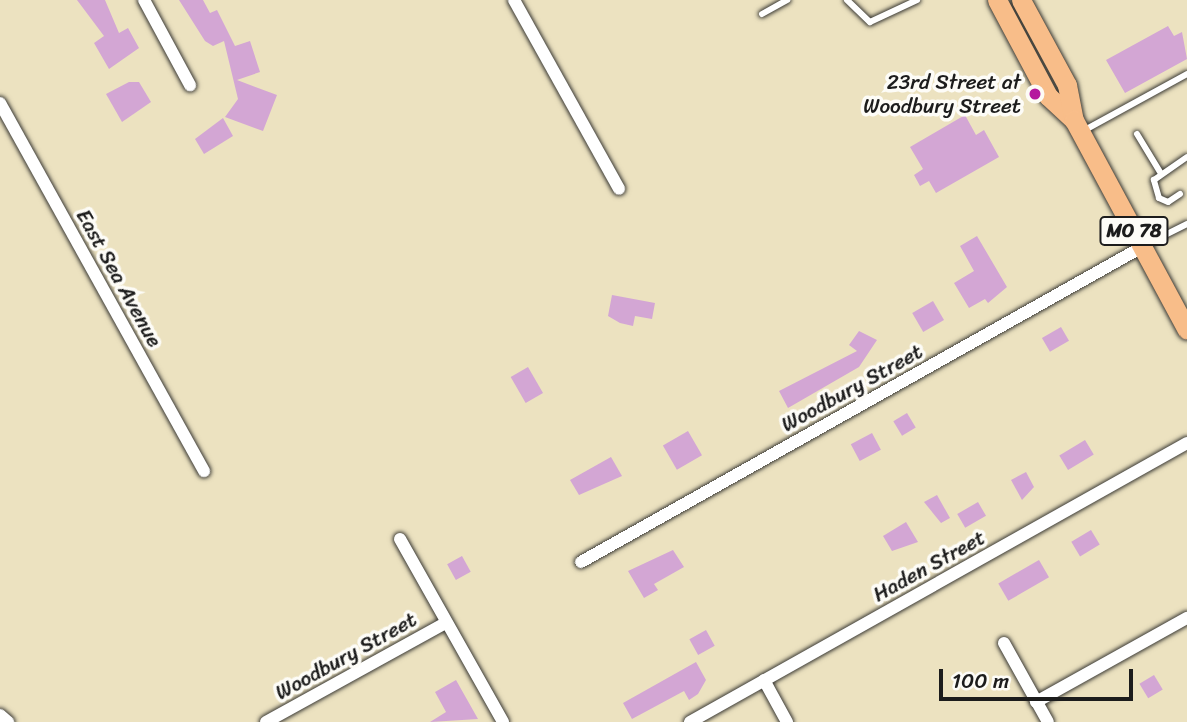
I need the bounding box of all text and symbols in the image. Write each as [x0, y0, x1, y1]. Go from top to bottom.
place label: 23rd Street at Woodbury Street [864, 69, 1021, 119]
marker: 23rd Street at Woodbury Street [1027, 86, 1043, 102]
street label: East Sea Avenue [71, 205, 167, 351]
road number: MO 78 [1099, 216, 1169, 246]
street label: Woodbury Street [777, 339, 927, 437]
street label: Haden Street [868, 525, 990, 607]
street label: Woodbury Street [271, 607, 421, 705]
scale bar [942, 656, 1136, 700]
text: 100 m [952, 662, 1009, 700]

